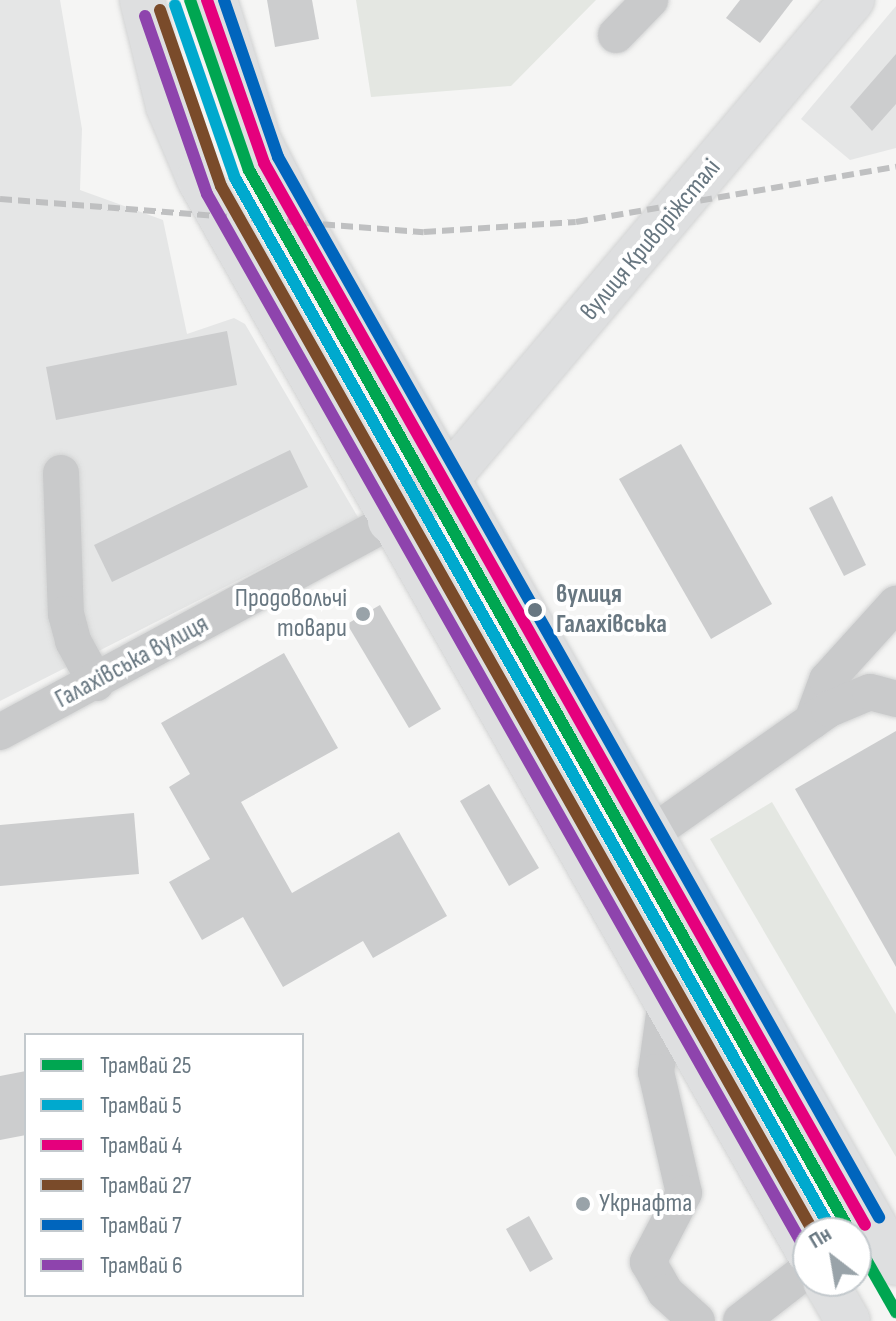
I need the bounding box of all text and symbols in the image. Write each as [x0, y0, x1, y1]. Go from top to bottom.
street label: вулиця Криворіжсталі [574, 153, 728, 327]
place label: вулиця Галахівська [556, 579, 667, 640]
place label: Продовольчі товари [235, 583, 347, 644]
marker: вулиця Галахівська [521, 596, 549, 624]
marker: Продовольчі товари [354, 605, 372, 623]
street label: Галахівська вулиця [50, 609, 214, 715]
legend [24, 1033, 304, 1297]
text: Трамвай 25 [100, 1051, 191, 1080]
text: Трамвай 5 [100, 1091, 182, 1120]
text: Трамвай 4 [100, 1131, 182, 1160]
text: Трамвай 27 [100, 1171, 191, 1200]
place label: Укрнафта [599, 1188, 692, 1220]
marker: Укрнафта [574, 1195, 592, 1213]
text: Трамвай 7 [100, 1211, 182, 1240]
north arrow [792, 1217, 872, 1297]
text: Пн [804, 1221, 836, 1255]
text: Трамвай 6 [100, 1251, 182, 1280]

